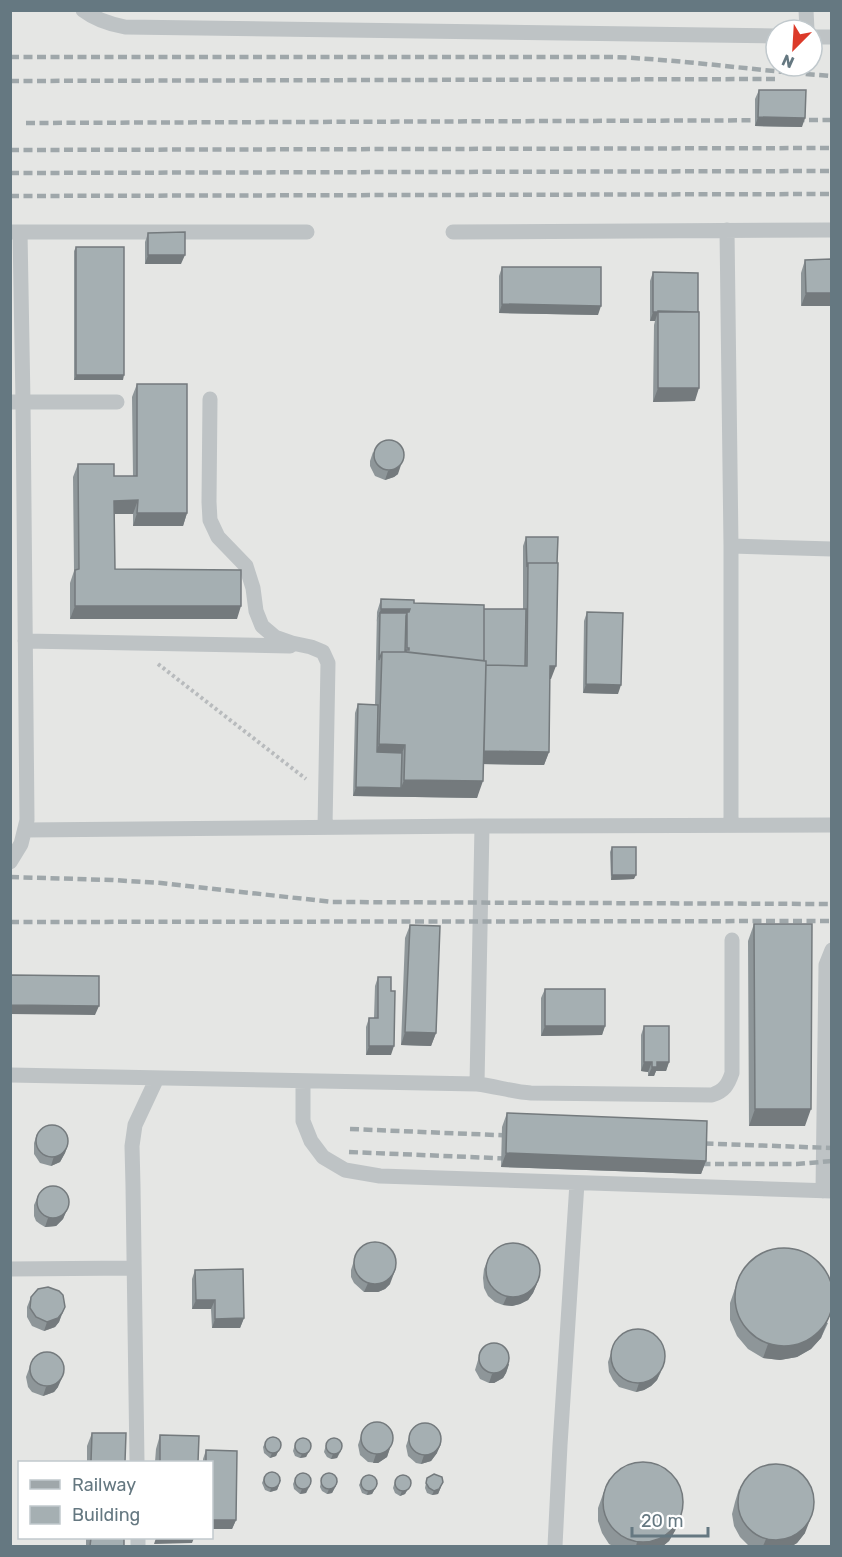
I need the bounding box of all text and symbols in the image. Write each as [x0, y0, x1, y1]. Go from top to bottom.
north arrow [764, 18, 824, 78]
text: N [779, 50, 797, 72]
legend [18, 1461, 213, 1539]
text: Railway [72, 1474, 136, 1496]
scale bar [632, 1500, 708, 1538]
text: Building [72, 1504, 140, 1526]
text: 20 m [641, 1510, 683, 1532]

